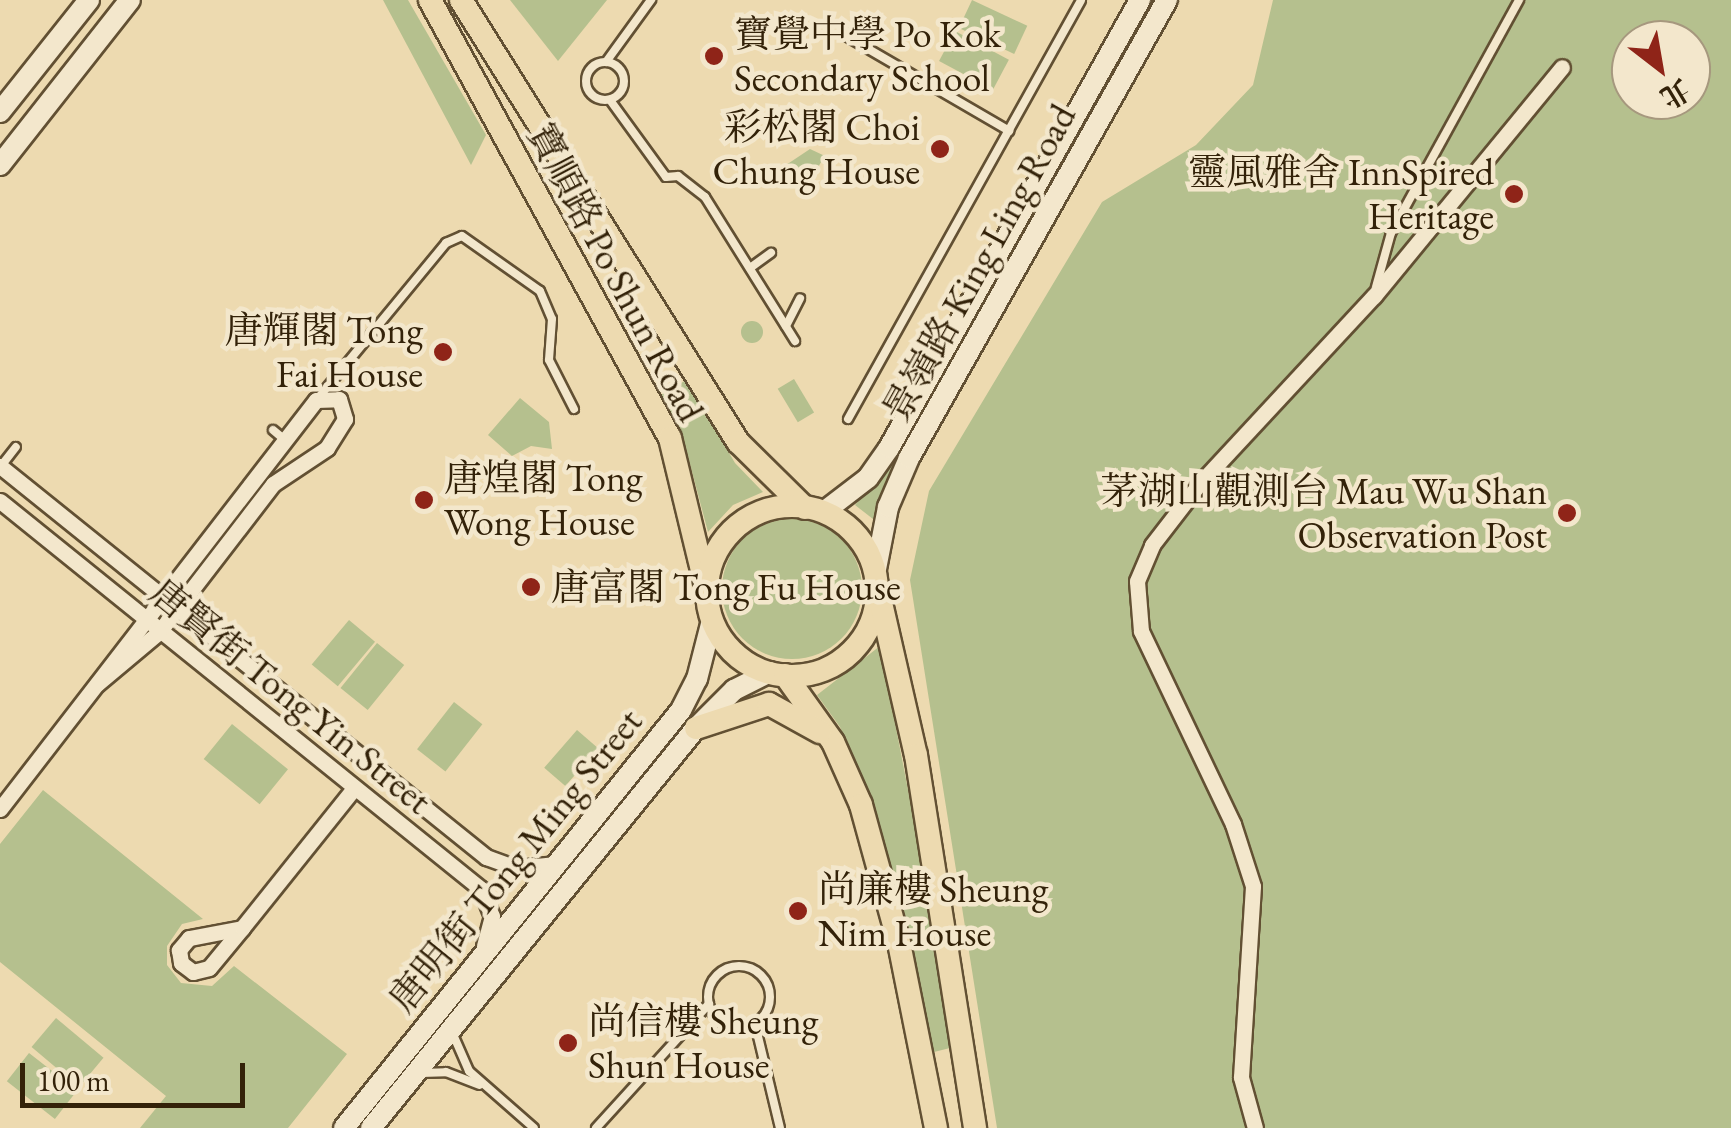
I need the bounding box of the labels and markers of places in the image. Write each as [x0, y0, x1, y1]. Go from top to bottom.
place label: 寶覺中學 Po Kok Secondary School [734, 11, 1001, 100]
marker: 寶覺中學 Po Kok Secondary School [703, 45, 725, 67]
place label: 彩松閣 Choi Chung House [713, 104, 920, 193]
marker: 彩松閣 Choi Chung House [929, 138, 951, 160]
place label: 靈風雅舍 InnSpired Heritage [1188, 149, 1494, 238]
marker: 靈風雅舍 InnSpired Heritage [1503, 183, 1525, 205]
place label: 唐輝閣 Tong Fai House [225, 307, 423, 396]
marker: 唐輝閣 Tong Fai House [432, 341, 454, 363]
place label: 唐煌閣 Tong Wong House [444, 455, 642, 544]
place label: 茅湖山觀測台 Mau Wu Shan Observation Post [1100, 468, 1547, 558]
marker: 唐煌閣 Tong Wong House [413, 489, 435, 511]
marker: 茅湖山觀測台 Mau Wu Shan Observation Post [1556, 502, 1578, 524]
place label: 唐富閣 Tong Fu House [551, 564, 901, 610]
marker: 唐富閣 Tong Fu House [520, 576, 542, 598]
place label: 尚廉樓 Sheung Nim House [818, 866, 1048, 956]
marker: 尚廉樓 Sheung Nim House [787, 900, 809, 922]
place label: 尚信樓 Sheung Shun House [588, 998, 818, 1088]
marker: 尚信樓 Sheung Shun House [557, 1032, 579, 1054]

